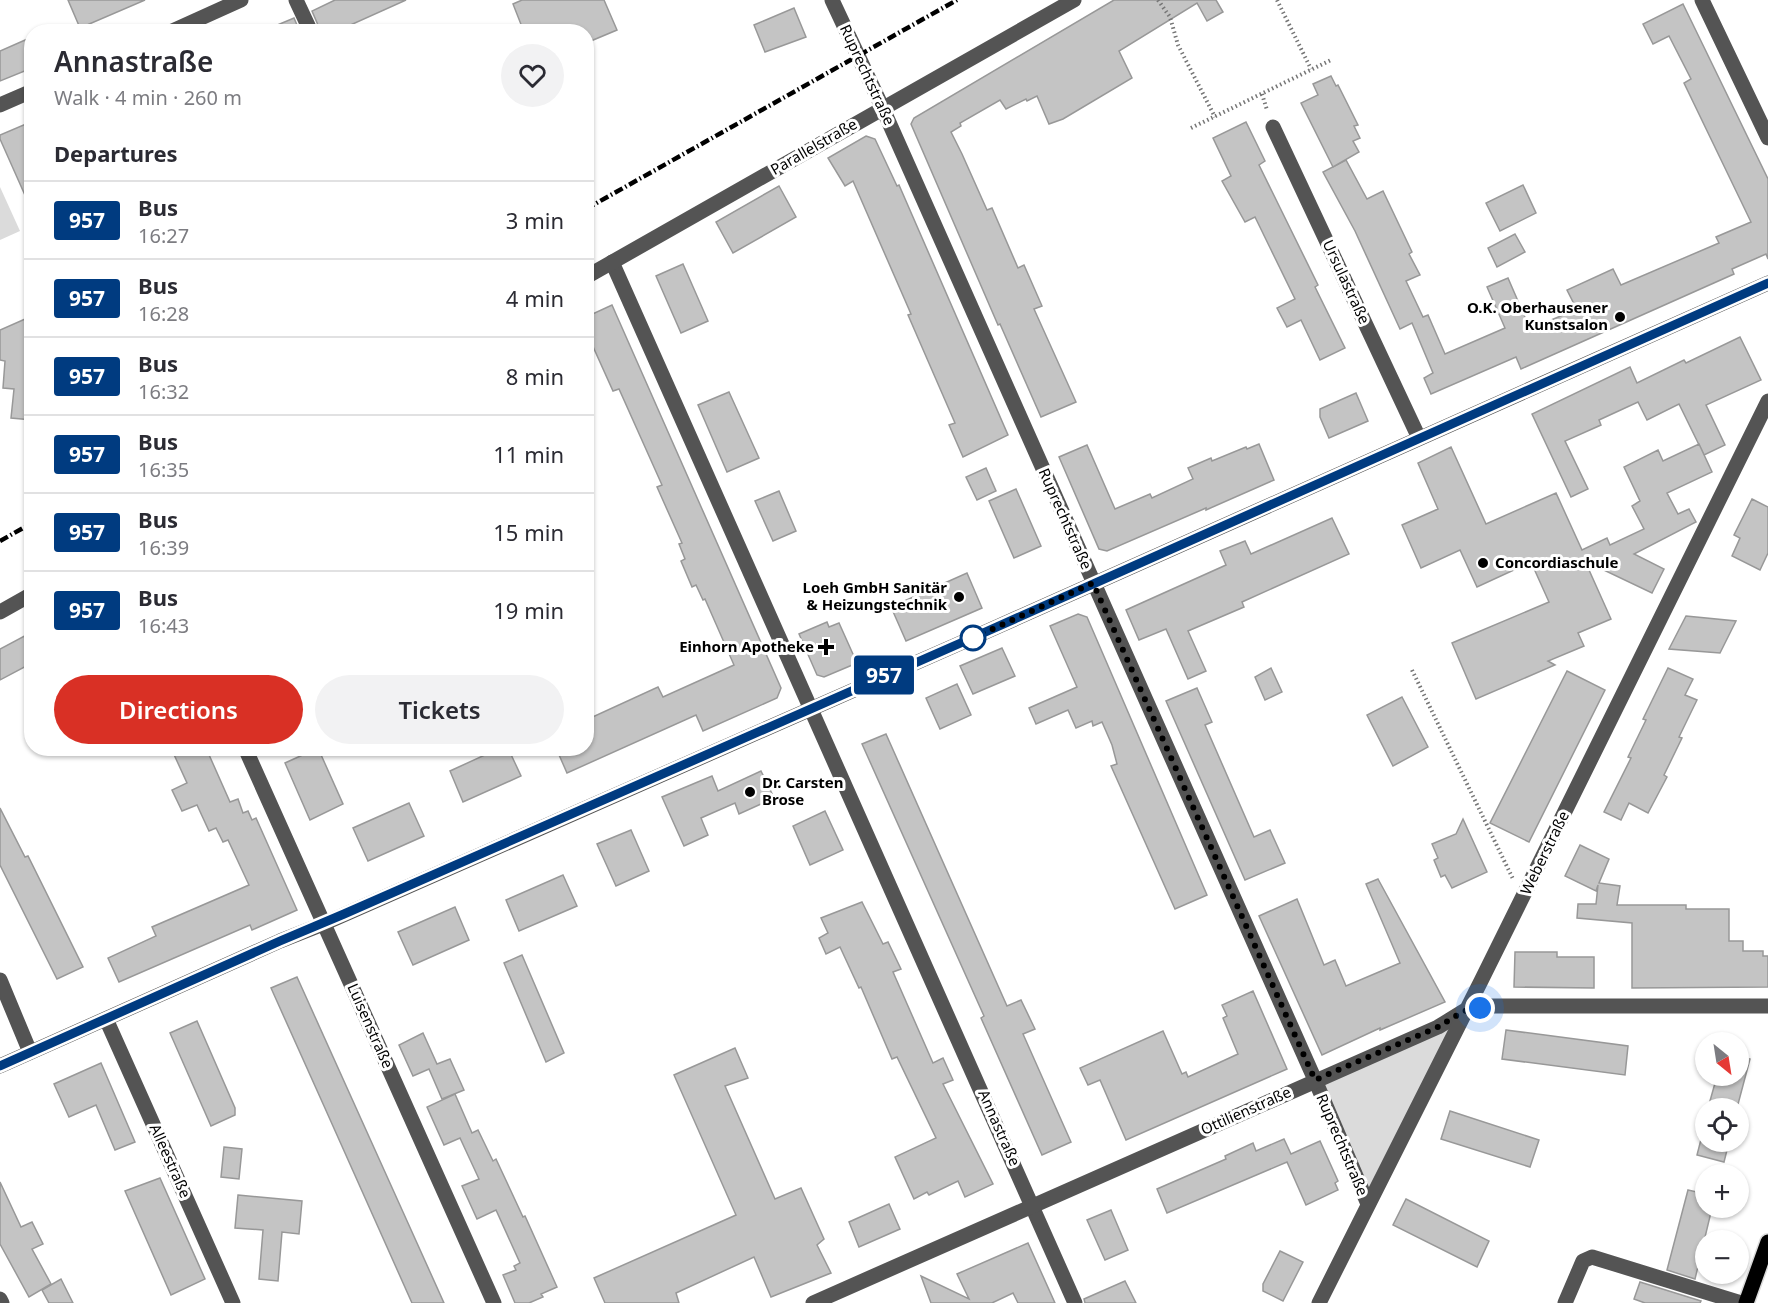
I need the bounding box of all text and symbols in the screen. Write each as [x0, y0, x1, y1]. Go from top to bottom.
street label: Ruprechtstraße [836, 21, 900, 128]
text: Annastraße [54, 42, 213, 80]
button: heart [501, 44, 564, 107]
text: Walk · 4 min · 260 m [54, 84, 242, 111]
street label: Parallelstraße [767, 113, 860, 179]
text: Departures [54, 138, 178, 168]
text: Bus [138, 192, 178, 222]
text: 3 min [506, 205, 564, 235]
text: 957 [69, 206, 105, 234]
text: 16:27 [138, 222, 189, 249]
street label: Ursulastraße [1319, 236, 1375, 327]
text: Bus [138, 270, 178, 300]
text: 4 min [506, 283, 564, 313]
text: 957 [69, 284, 105, 312]
place label: O.K. Oberhausener Kunstsalon [1467, 297, 1608, 334]
text: 16:28 [138, 300, 189, 327]
marker: O.K. Oberhausener Kunstsalon [1613, 310, 1627, 324]
text: Bus [138, 348, 178, 378]
text: 8 min [506, 361, 564, 391]
text: 957 [69, 362, 105, 390]
text: 16:32 [138, 378, 189, 405]
text: Bus [138, 426, 178, 456]
text: 11 min [493, 439, 564, 469]
text: 957 [69, 440, 105, 468]
text: 16:35 [138, 456, 189, 483]
street label: Ruprechtstraße [1035, 465, 1097, 572]
text: Bus [138, 504, 178, 534]
text: 15 min [493, 517, 564, 547]
text: 957 [69, 518, 105, 546]
text: 16:39 [138, 534, 189, 561]
place label: Concordiaschule [1495, 552, 1618, 572]
marker: Concordiaschule [1476, 556, 1490, 570]
place label: Loeh GmbH Sanitär & Heizungstechnik [803, 577, 948, 614]
text: Bus [138, 582, 178, 612]
marker: Loeh GmbH Sanitär & Heizungstechnik [952, 590, 966, 604]
text: 19 min [493, 595, 564, 625]
text: 957 [69, 596, 105, 624]
text: 16:43 [138, 612, 189, 639]
unlabelled marker [960, 625, 986, 651]
place label: Einhorn Apotheke [679, 636, 814, 656]
marker: Einhorn Apotheke [819, 640, 833, 654]
line badge: 957 [850, 656, 918, 694]
text: 957 [866, 661, 902, 689]
button: Directions [54, 675, 303, 744]
button: Tickets [315, 675, 564, 744]
place label: Dr. Carsten Brose [762, 772, 843, 809]
marker: Dr. Carsten Brose [743, 785, 757, 799]
street label: Weberstraße [1515, 807, 1573, 898]
street label: Luisenstraße [343, 980, 399, 1071]
your location [1465, 993, 1495, 1023]
north arrow [1695, 1032, 1749, 1086]
map controls [1695, 1032, 1749, 1284]
street label: Ottilienstraße [1197, 1081, 1294, 1139]
street label: Annastraße [974, 1086, 1026, 1169]
street label: Ruprechtstraße [1312, 1091, 1373, 1199]
button: locate [1695, 1098, 1749, 1152]
street label: Alleestraße [146, 1120, 196, 1201]
button: + [1695, 1164, 1749, 1218]
button: − [1695, 1230, 1749, 1284]

